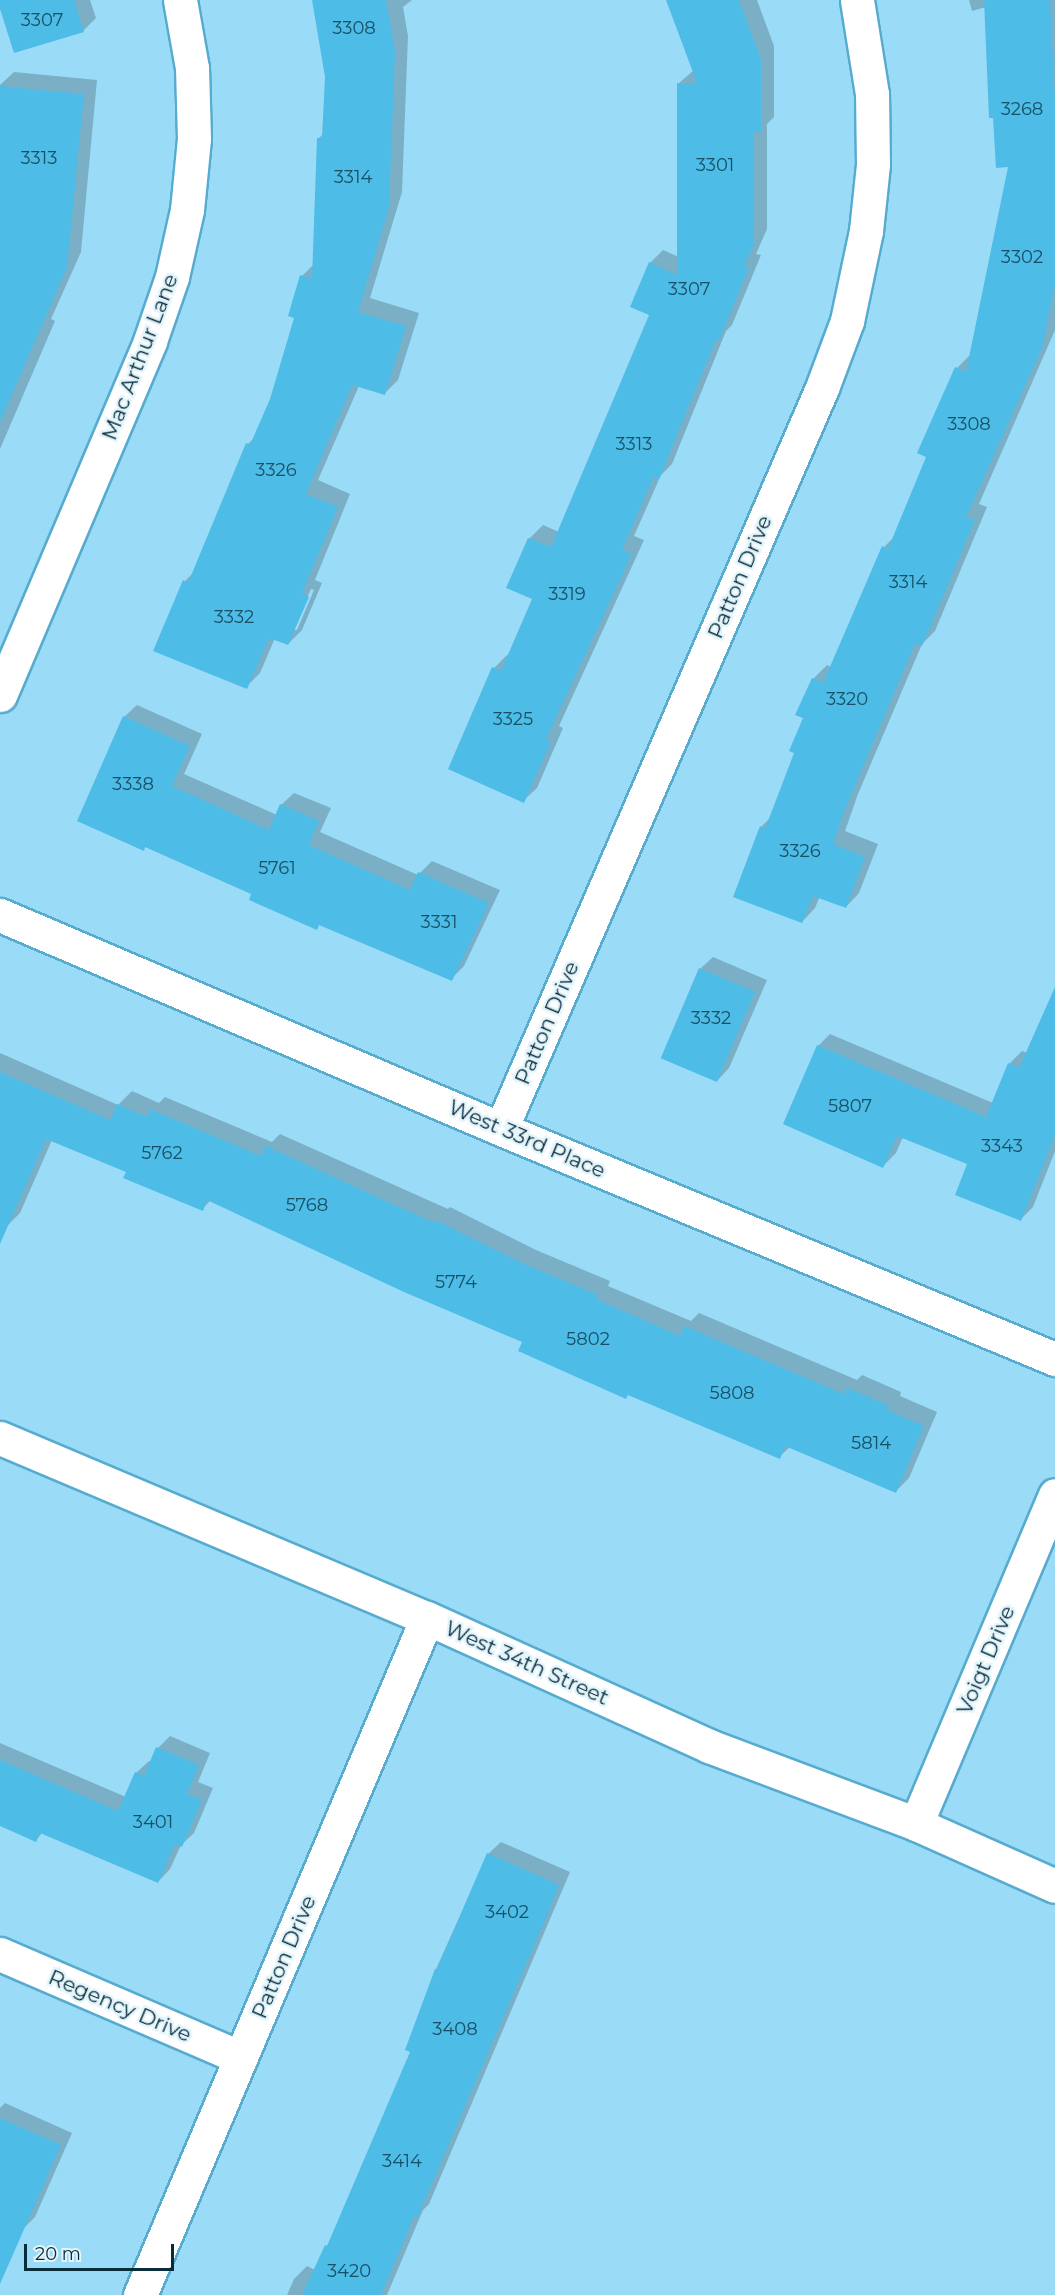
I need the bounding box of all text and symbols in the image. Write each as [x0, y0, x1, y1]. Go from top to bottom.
house number: 3307 [21, 9, 63, 31]
house number: 3308 [332, 17, 376, 39]
house number: 3268 [1001, 98, 1043, 120]
house number: 3313 [21, 147, 57, 169]
house number: 3301 [696, 154, 734, 176]
house number: 3314 [334, 166, 372, 188]
house number: 3302 [1001, 246, 1043, 268]
street label: Mac Arthur Lane [97, 270, 183, 444]
house number: 3307 [668, 278, 710, 300]
house number: 3308 [947, 413, 991, 435]
house number: 3313 [616, 433, 652, 455]
house number: 3326 [255, 459, 297, 481]
street label: Patton Drive [703, 512, 777, 642]
house number: 3314 [889, 571, 927, 593]
house number: 3319 [548, 583, 586, 605]
house number: 3332 [214, 606, 254, 628]
house number: 3320 [826, 688, 868, 710]
house number: 3325 [493, 708, 533, 730]
house number: 3338 [112, 773, 154, 795]
house number: 3326 [779, 840, 821, 862]
house number: 5761 [258, 857, 296, 879]
house number: 3331 [421, 911, 457, 933]
street label: Patton Drive [510, 958, 584, 1088]
house number: 3332 [691, 1007, 731, 1029]
street label: West 33rd Place [445, 1095, 609, 1183]
house number: 5807 [828, 1095, 872, 1117]
house number: 3343 [981, 1135, 1023, 1157]
house number: 5762 [141, 1142, 183, 1164]
house number: 5768 [286, 1194, 328, 1216]
house number: 5774 [435, 1271, 477, 1293]
house number: 5802 [566, 1328, 610, 1350]
house number: 5808 [709, 1382, 755, 1404]
house number: 5814 [851, 1432, 891, 1454]
street label: Voigt Drive [952, 1602, 1020, 1718]
street label: West 34th Street [441, 1616, 613, 1710]
house number: 3401 [133, 1811, 173, 1833]
street label: Patton Drive [247, 1892, 321, 2022]
house number: 3402 [485, 1901, 529, 1923]
street label: Regency Drive [45, 1965, 195, 2047]
house number: 3408 [432, 2018, 478, 2040]
house number: 3414 [382, 2150, 422, 2172]
scale bar [27, 2232, 177, 2270]
text: 20 m [35, 2243, 81, 2265]
house number: 3420 [327, 2260, 371, 2282]

